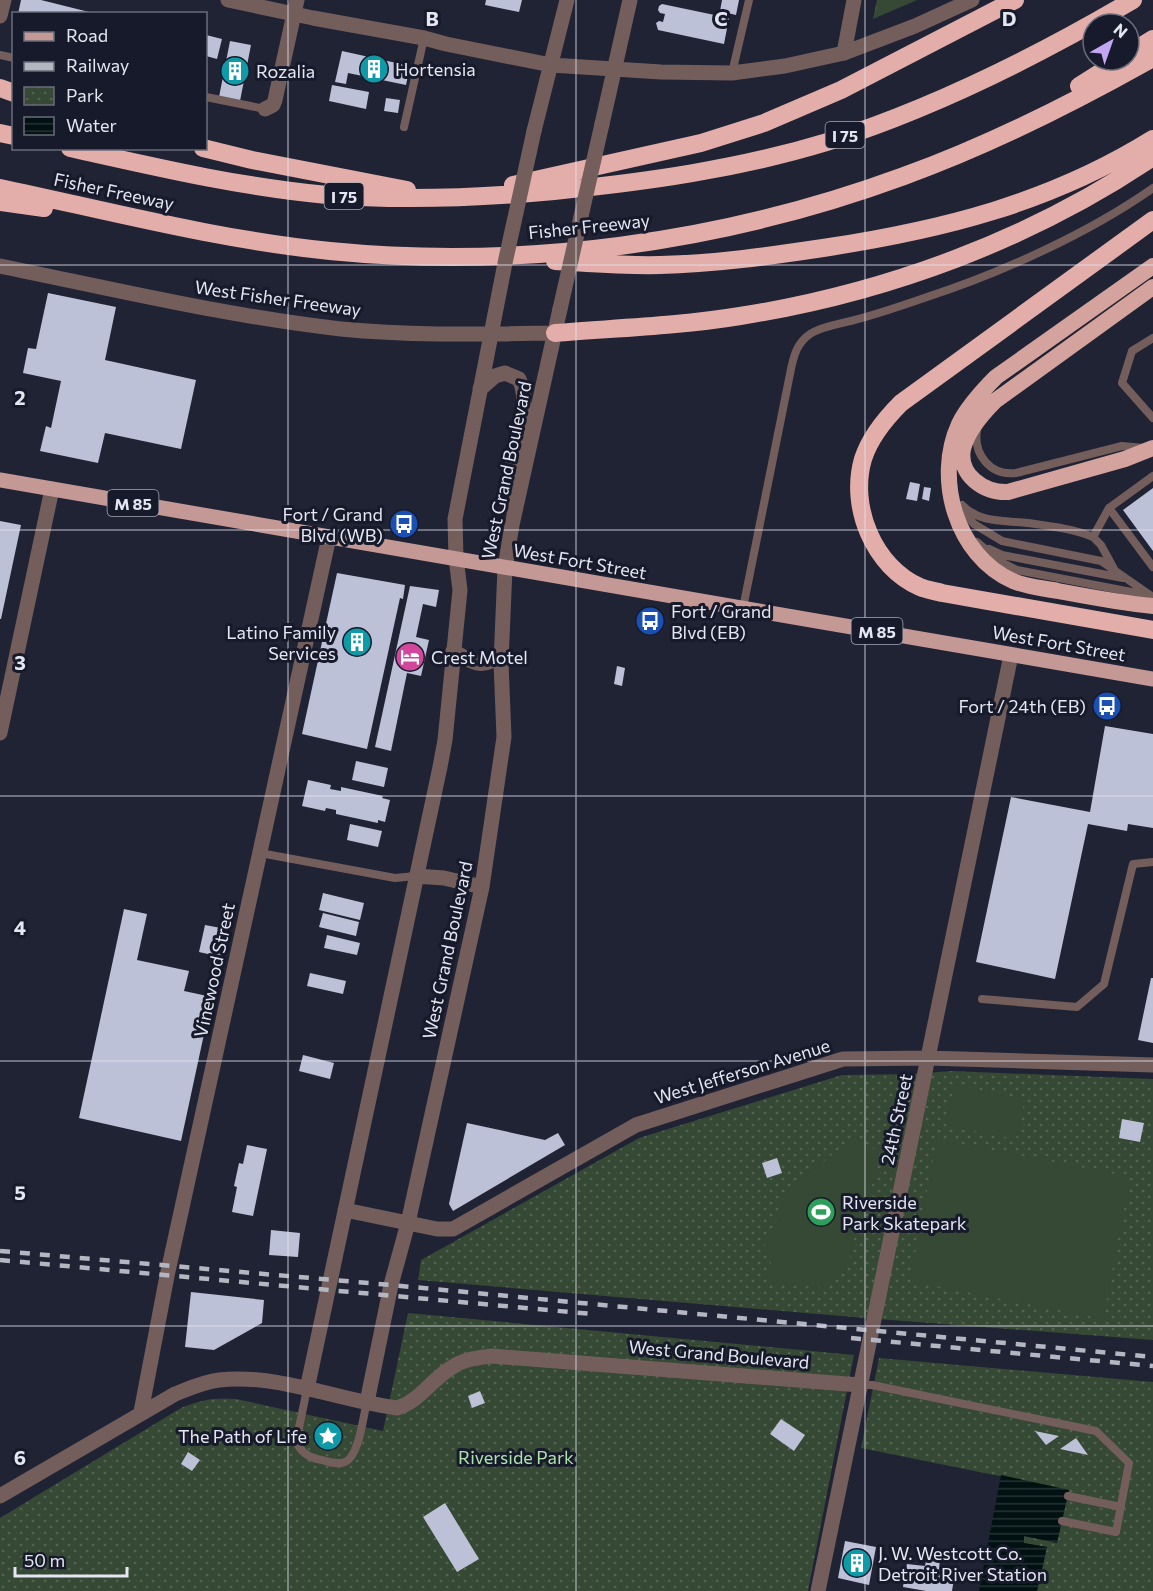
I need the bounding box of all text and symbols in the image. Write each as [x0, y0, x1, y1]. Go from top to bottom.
text: B [425, 6, 439, 30]
text: C [714, 6, 728, 30]
text: D [1002, 6, 1016, 30]
legend [12, 12, 207, 150]
north arrow [1081, 12, 1141, 72]
text: N [1110, 19, 1132, 41]
text: Road [66, 24, 108, 46]
building icon: Hortensia [358, 53, 390, 85]
text: Railway [66, 54, 129, 76]
building icon: Rozalia [219, 55, 251, 87]
place label: Hortensia [395, 58, 476, 80]
place label: Rozalia [256, 60, 315, 82]
text: Park [66, 84, 104, 106]
text: Water [66, 114, 117, 136]
road number: I 75 [826, 122, 864, 148]
street label: Fisher Freeway [52, 168, 176, 214]
road number: I 75 [324, 183, 364, 209]
street label: Fisher Freeway [527, 209, 651, 243]
street label: West Fisher Freeway [193, 275, 363, 321]
street label: West Grand Boulevard [476, 379, 536, 561]
text: 2 [14, 385, 26, 409]
road number: M 85 [108, 490, 158, 516]
place label: Fort / Grand Blvd (WB) [283, 503, 383, 546]
bus stop icon: Fort / Grand Blvd (WB) [388, 508, 420, 540]
street label: West Fort Street [512, 538, 648, 584]
place label: Fort / Grand Blvd (EB) [671, 600, 772, 643]
bus stop icon: Fort / Grand Blvd (EB) [634, 605, 666, 637]
road number: M 85 [852, 618, 902, 644]
street label: West Fort Street [991, 620, 1127, 666]
place label: Latino Family Services [226, 621, 336, 664]
building icon: Latino Family Services [341, 626, 373, 658]
hotel icon: Crest Motel [394, 641, 426, 673]
place label: Crest Motel [431, 646, 528, 668]
text: 3 [14, 650, 26, 674]
bus stop icon: Fort / 24th (EB) [1091, 690, 1123, 722]
place label: Fort / 24th (EB) [958, 695, 1086, 717]
street label: West Grand Boulevard [417, 859, 477, 1041]
street label: Vinewood Street [189, 901, 239, 1039]
text: 4 [14, 915, 26, 939]
street label: West Jefferson Avenue [651, 1034, 833, 1108]
street label: 24th Street [876, 1071, 916, 1167]
text: 5 [14, 1180, 26, 1204]
place label: Riverside Park Skatepark [842, 1191, 967, 1234]
sports icon: Riverside Park Skatepark [805, 1196, 837, 1228]
street label: West Grand Boulevard [628, 1335, 810, 1373]
place icon: The Path of Life [312, 1420, 344, 1452]
place label: The Path of Life [178, 1425, 307, 1447]
text: 6 [14, 1445, 26, 1469]
park label: Riverside Park [458, 1446, 574, 1468]
scale bar [15, 1540, 128, 1578]
place label: J. W. Westcott Co. Detroit River Station [878, 1542, 1047, 1585]
building icon: J. W. Westcott Co. Detroit River Station [841, 1547, 873, 1579]
text: 50 m [24, 1549, 65, 1571]

